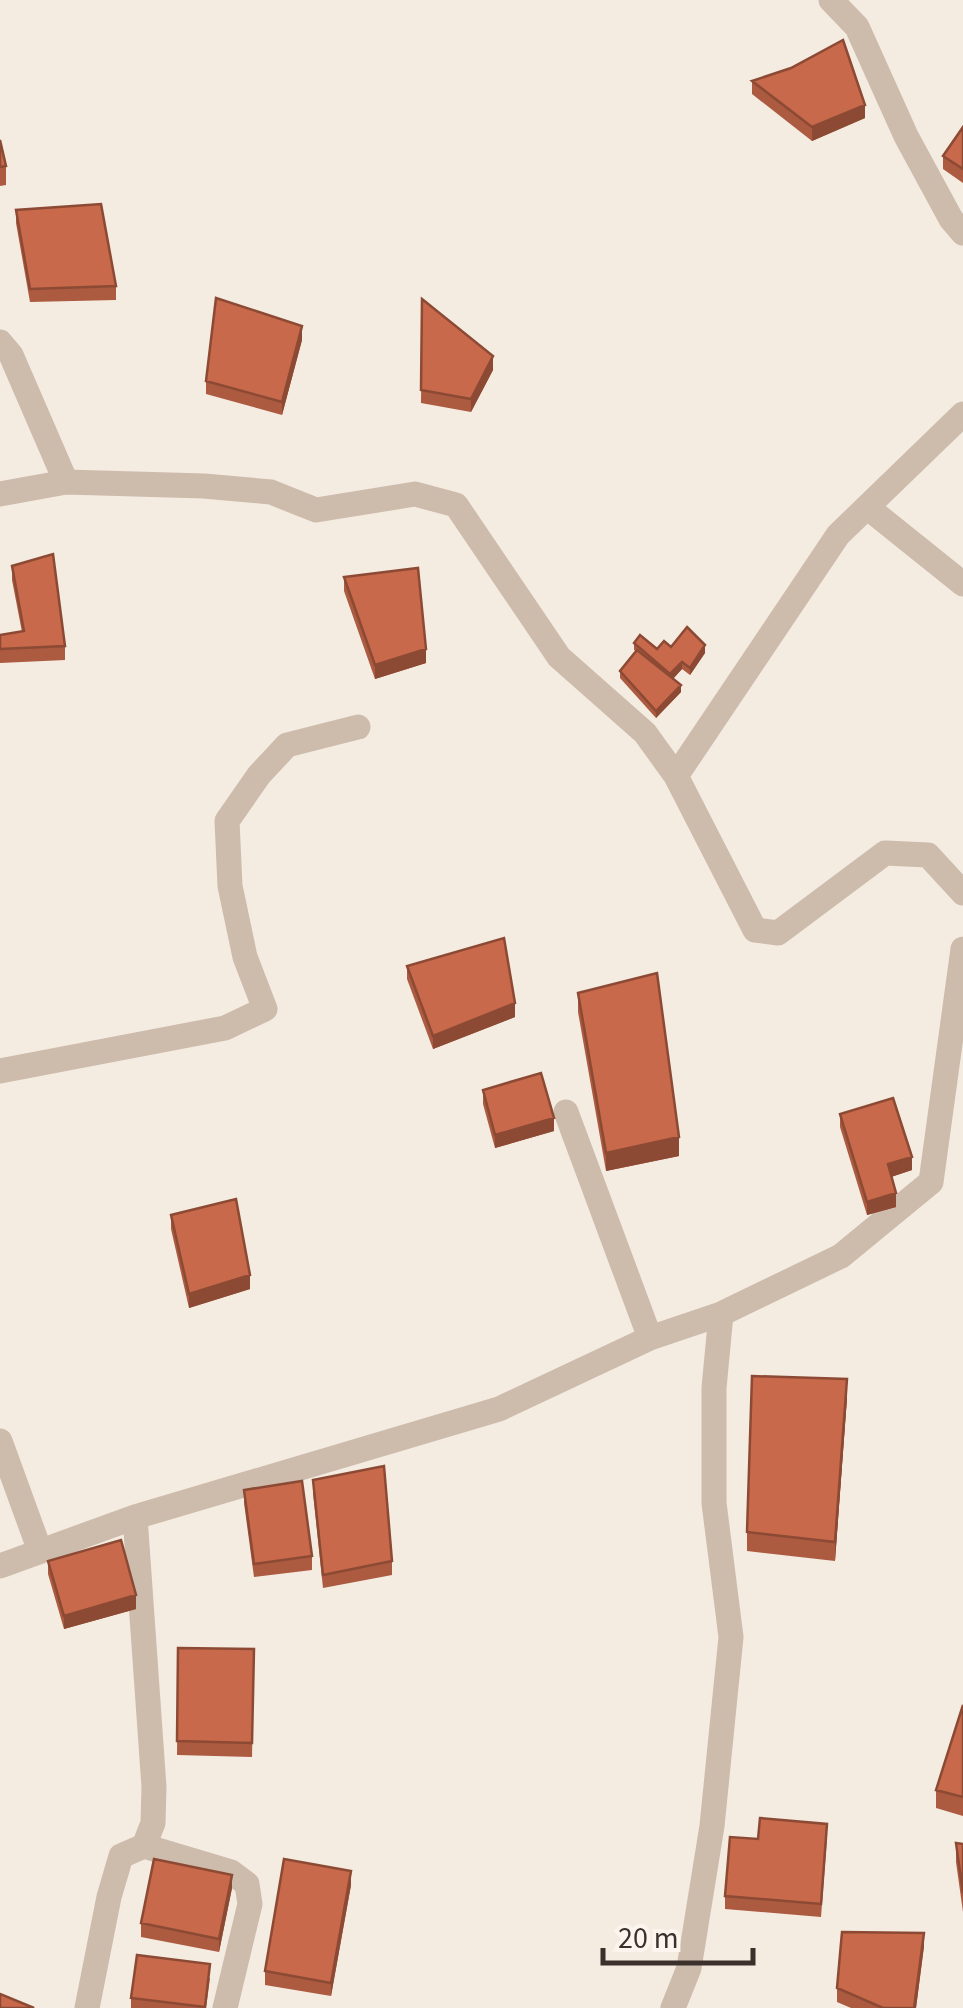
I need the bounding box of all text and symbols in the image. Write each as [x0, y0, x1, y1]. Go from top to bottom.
scale bar [603, 1903, 753, 1965]
text: 20 m [618, 1917, 679, 1960]

